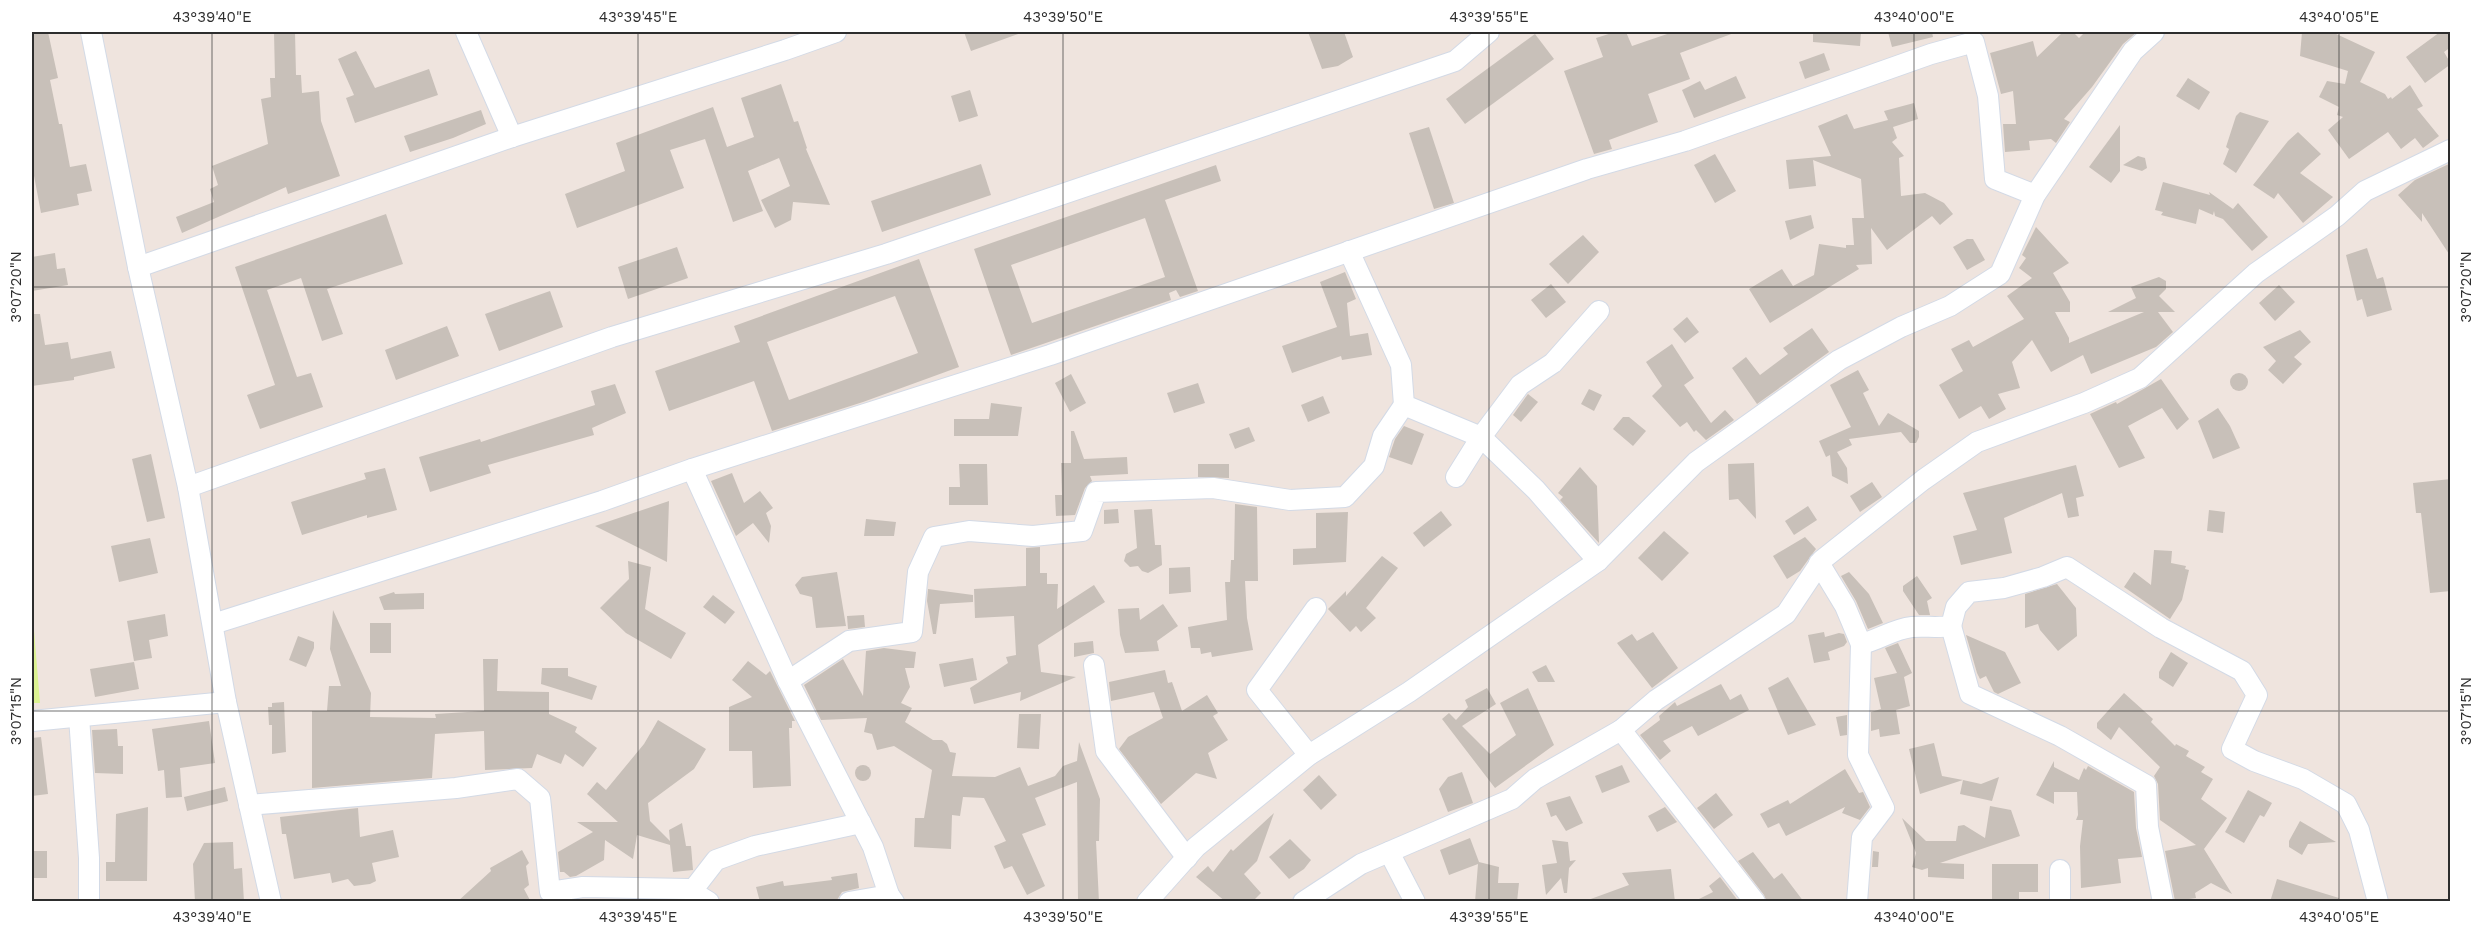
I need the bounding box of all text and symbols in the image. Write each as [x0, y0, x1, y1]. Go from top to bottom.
text: 43°39'40"E [172, 8, 252, 26]
text: 43°39'45"E [599, 8, 677, 26]
text: 43°39'50"E [1023, 8, 1103, 26]
text: 43°39'55"E [1449, 8, 1529, 26]
text: 43°40'00"E [1874, 8, 1954, 26]
text: 43°40'05"E [2299, 8, 2379, 26]
text: 3°07'20"N [7, 251, 25, 323]
text: 3°07'20"N [2457, 251, 2475, 323]
text: 3°07'15"N [7, 677, 25, 745]
text: 3°07'15"N [2457, 677, 2475, 745]
text: 43°39'40"E [172, 908, 252, 926]
text: 43°39'45"E [599, 908, 677, 926]
text: 43°39'50"E [1023, 908, 1103, 926]
text: 43°39'55"E [1449, 908, 1529, 926]
text: 43°40'00"E [1874, 908, 1954, 926]
text: 43°40'05"E [2299, 908, 2379, 926]

